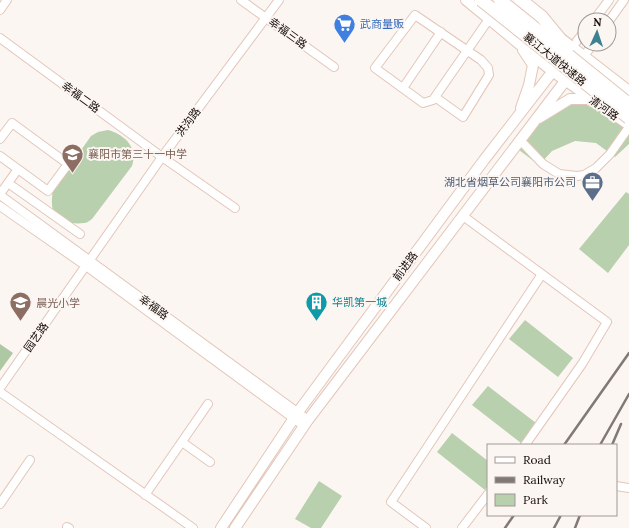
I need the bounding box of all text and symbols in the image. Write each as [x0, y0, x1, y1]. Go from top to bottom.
supermarket icon: 武商量贩 [332, 11, 358, 44]
north arrow [577, 12, 617, 52]
street label: 幸福三路 [266, 14, 310, 52]
text: N [593, 15, 603, 29]
place label: 武商量贩 [360, 17, 404, 31]
street label: 襄江大道快速路 [521, 29, 589, 89]
street label: 幸福二路 [59, 78, 103, 116]
street label: 清河路 [586, 93, 622, 123]
street label: 洪沟路 [172, 105, 204, 139]
school or university icon: 襄阳市第三十一中学 [60, 141, 86, 174]
place label: 襄阳市第三十一中学 [88, 147, 187, 161]
office icon: 湖北省烟草公司襄阳市公司 [579, 169, 605, 202]
place label: 湖北省烟草公司襄阳市公司 [444, 175, 576, 189]
street label: 前进路 [390, 249, 420, 283]
building icon: 华凯第一城 [304, 289, 330, 322]
school or university icon: 晨光小学 [7, 290, 33, 323]
street label: 幸福路 [137, 292, 171, 322]
place label: 华凯第一城 [332, 295, 387, 309]
place label: 晨光小学 [36, 296, 80, 310]
street label: 园艺路 [21, 319, 51, 355]
legend [487, 444, 617, 516]
text: Road [523, 452, 551, 467]
text: Railway [523, 472, 566, 487]
text: Park [523, 492, 549, 507]

